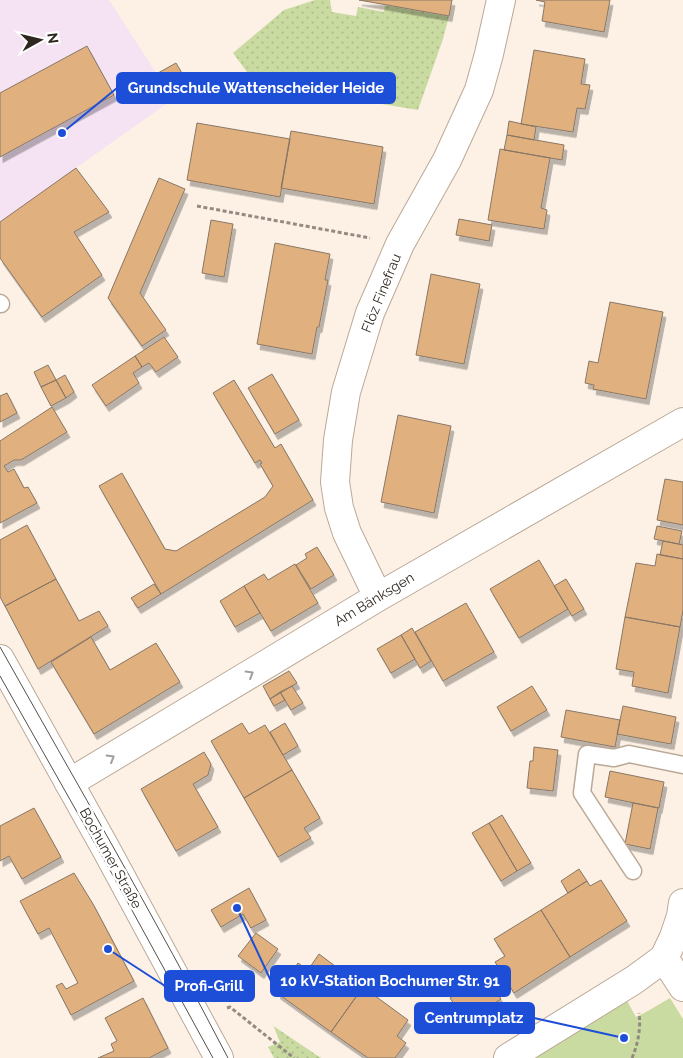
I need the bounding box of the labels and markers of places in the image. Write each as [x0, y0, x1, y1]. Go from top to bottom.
callout: Grundschule Wattenscheider Heide [117, 73, 395, 103]
callout: 10 kV-Station Bochumer Str. 91 [271, 966, 510, 996]
callout: Profi-Grill [165, 971, 254, 1001]
callout: Centrumplatz [415, 1003, 534, 1033]

